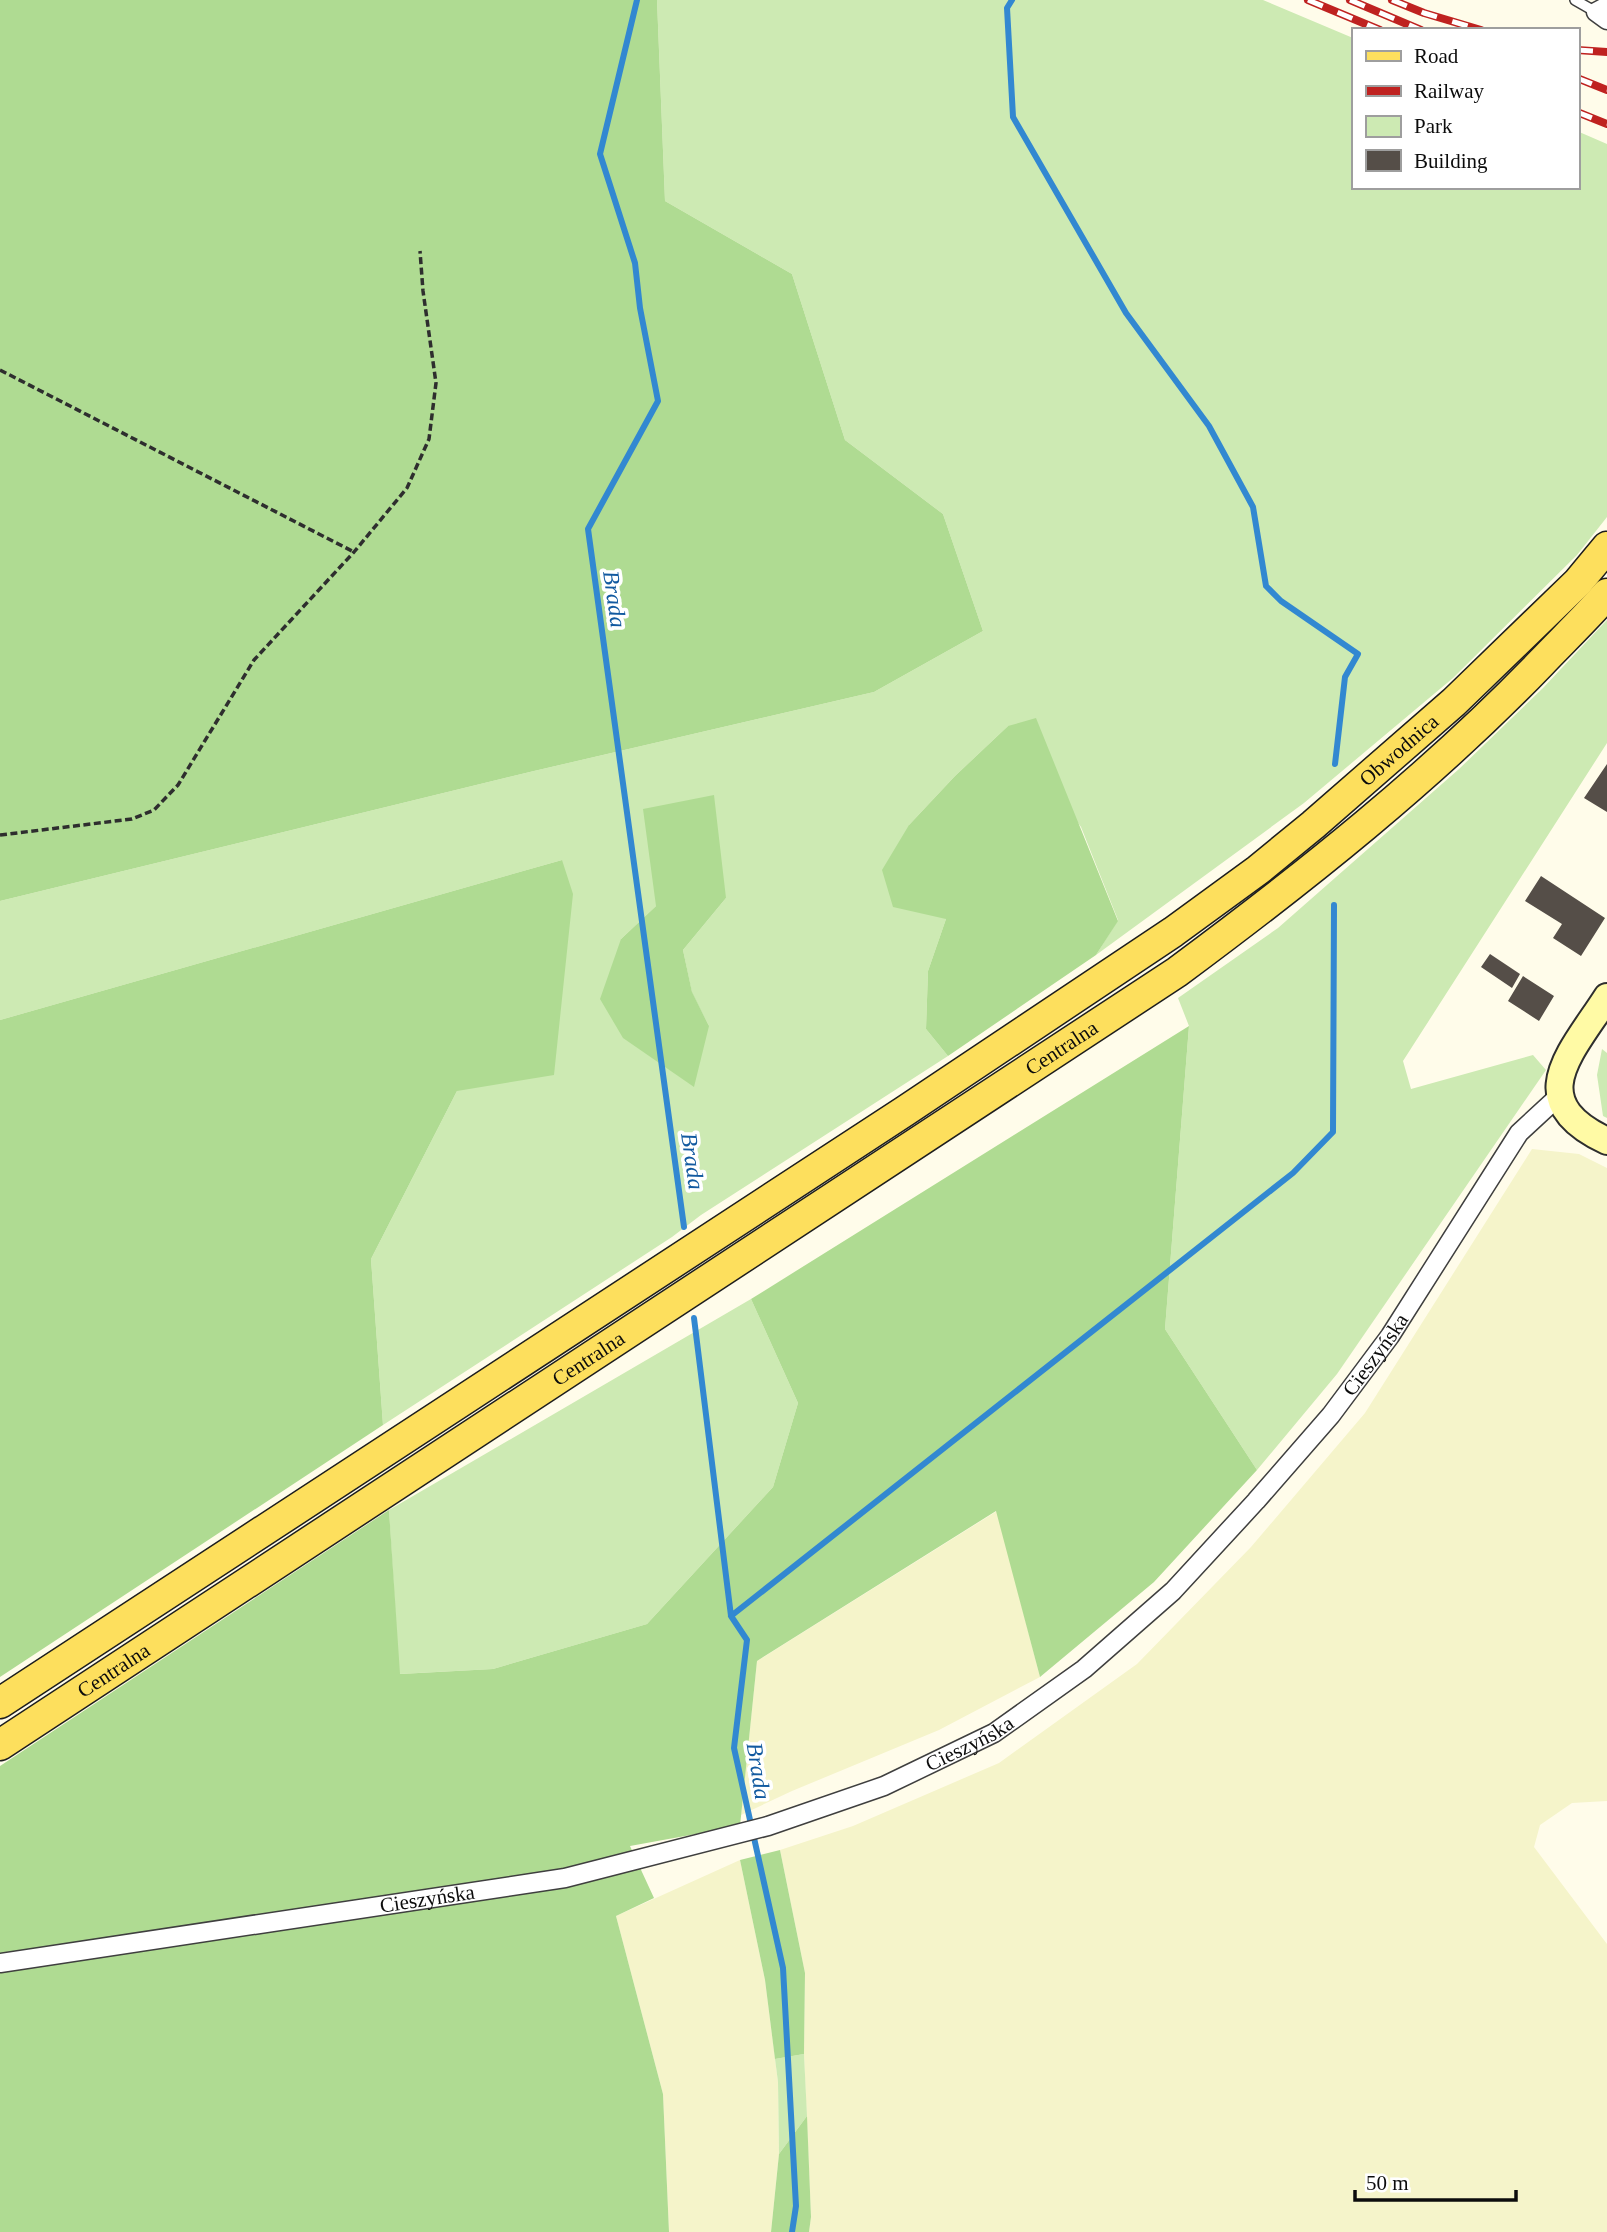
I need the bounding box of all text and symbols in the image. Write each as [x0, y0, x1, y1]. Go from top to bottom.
legend [1352, 28, 1579, 189]
text: Road [1414, 44, 1459, 68]
text: Railway [1414, 79, 1484, 103]
text: Park [1414, 114, 1453, 138]
text: Building [1414, 149, 1488, 173]
water label: Brada [598, 569, 631, 629]
street label: Obwodnica [1355, 709, 1444, 791]
street label: Centralna [1021, 1015, 1103, 1080]
water label: Brada [676, 1131, 709, 1191]
street label: Cieszyńska [1338, 1309, 1413, 1400]
street label: Centralna [548, 1326, 630, 1391]
street label: Centralna [73, 1638, 155, 1703]
street label: Cieszyńska [922, 1711, 1019, 1776]
water label: Brada [742, 1741, 775, 1801]
street label: Cieszyńska [378, 1880, 477, 1918]
scale bar [1355, 2158, 1516, 2202]
text: 50 m [1366, 2171, 1409, 2195]

